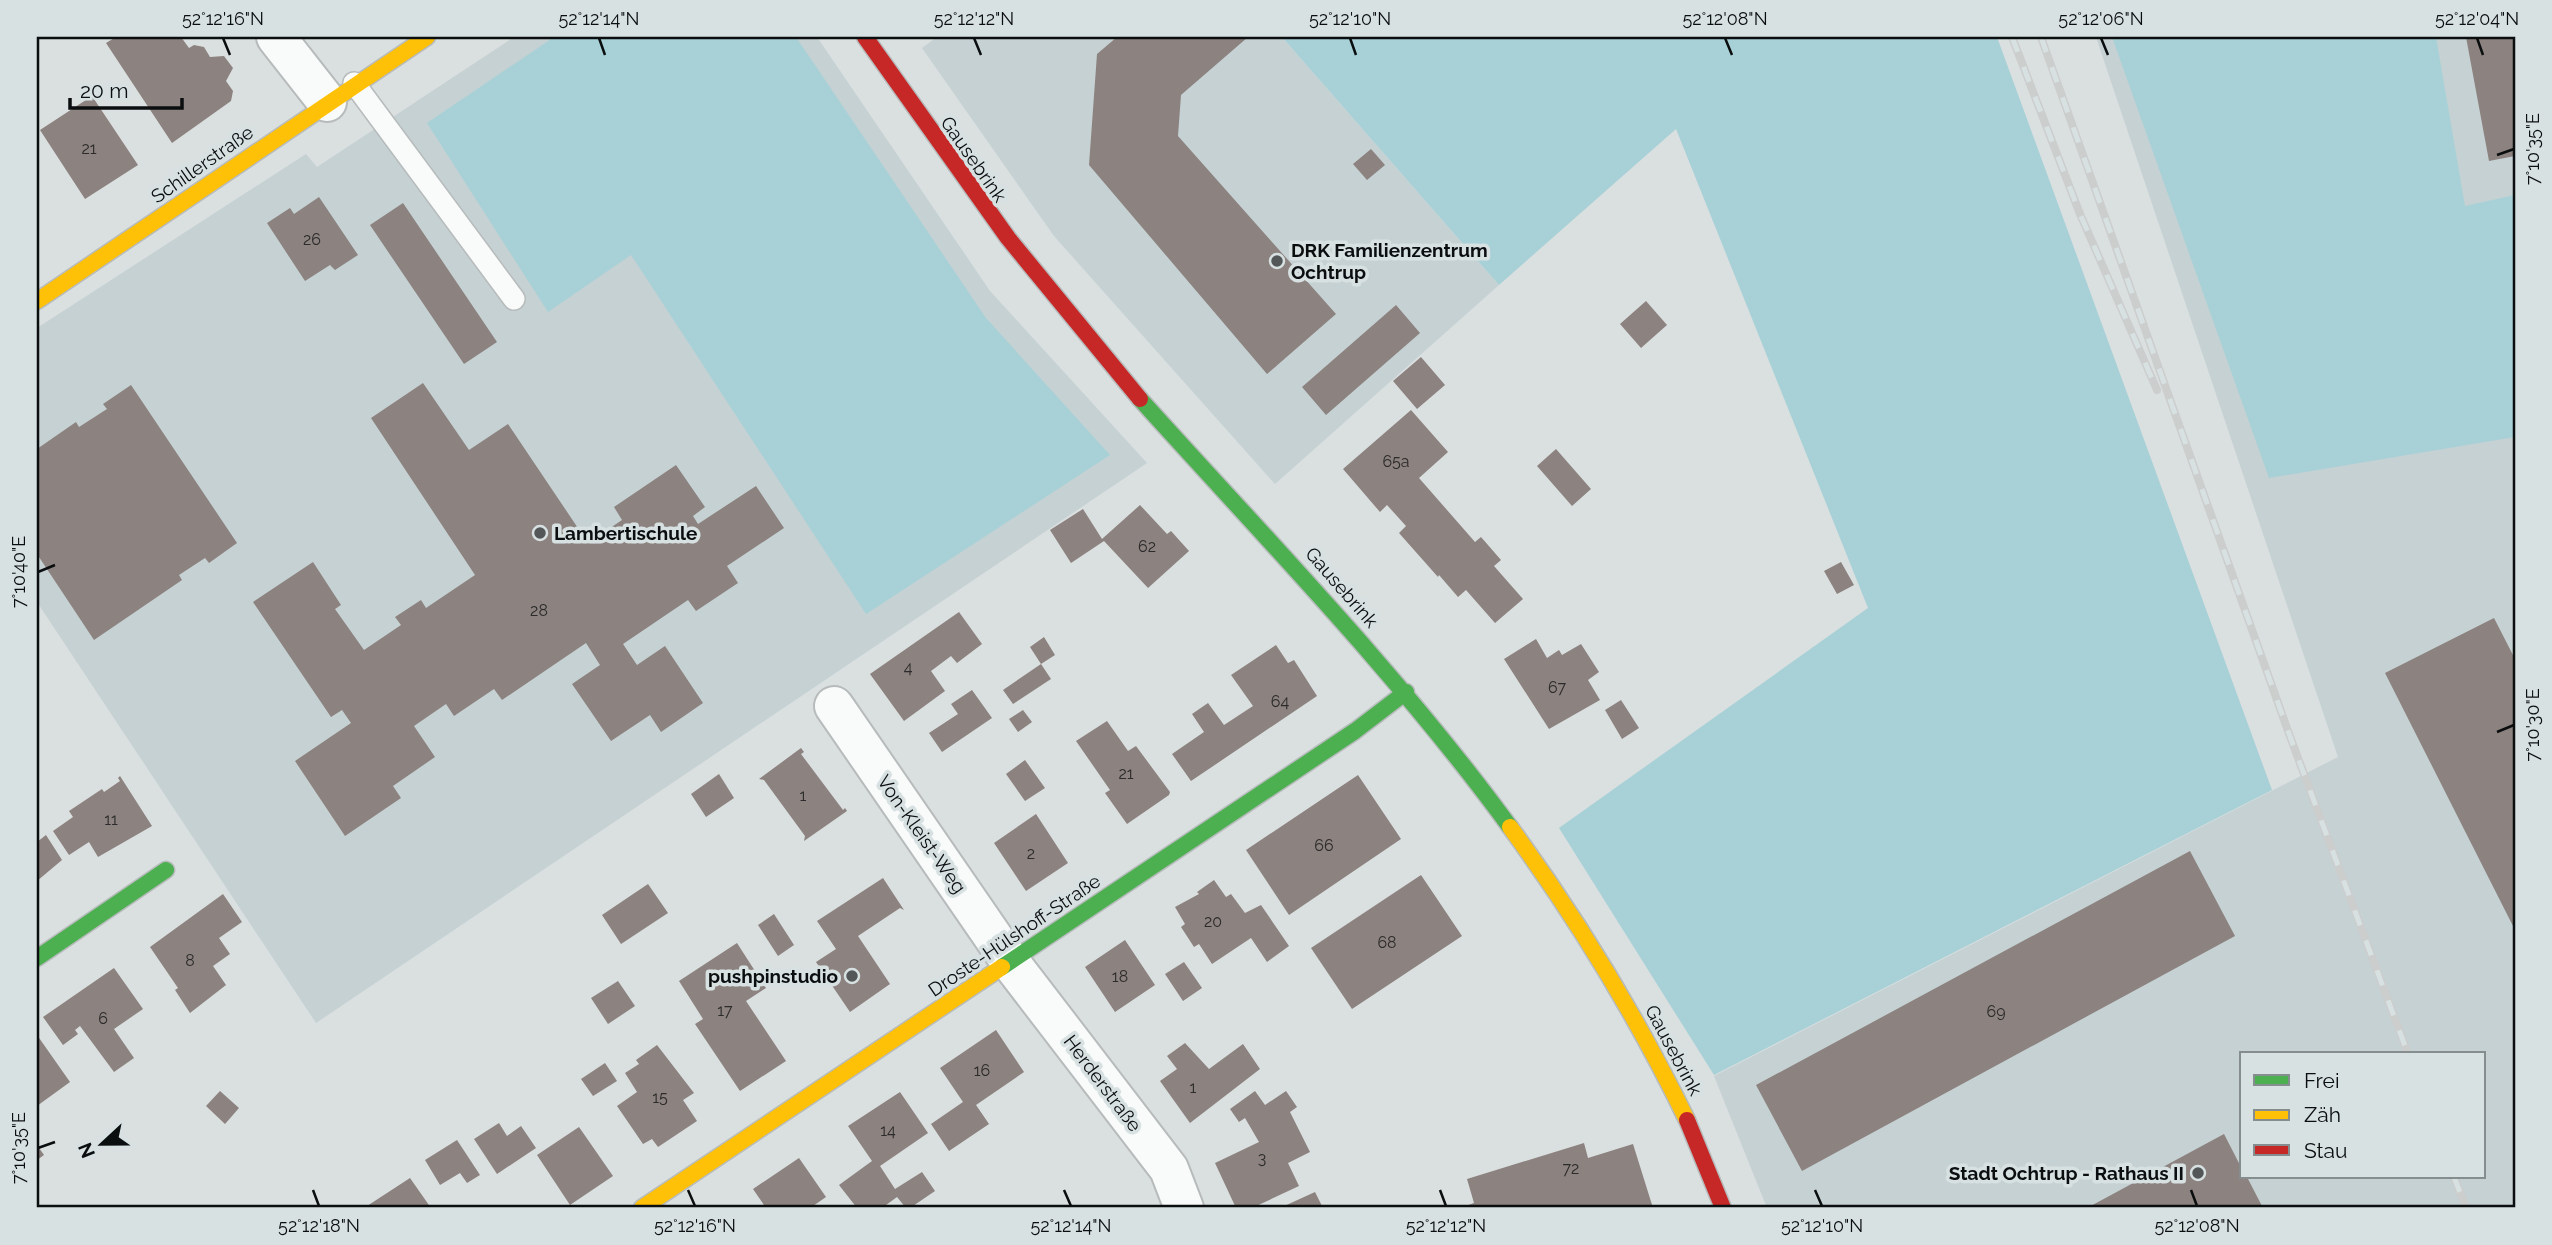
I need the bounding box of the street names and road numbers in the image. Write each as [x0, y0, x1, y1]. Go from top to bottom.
street label: Gausebrink [937, 112, 1011, 206]
street label: Schillerstraße [147, 121, 257, 207]
street label: Gausebrink [1301, 542, 1383, 632]
street label: Von-Kleist-Weg [873, 771, 971, 897]
street label: Droste-Hülshoff-Straße [924, 869, 1104, 1001]
street label: Gausebrink [1641, 1001, 1707, 1099]
street label: Herderstraße [1060, 1030, 1146, 1136]

